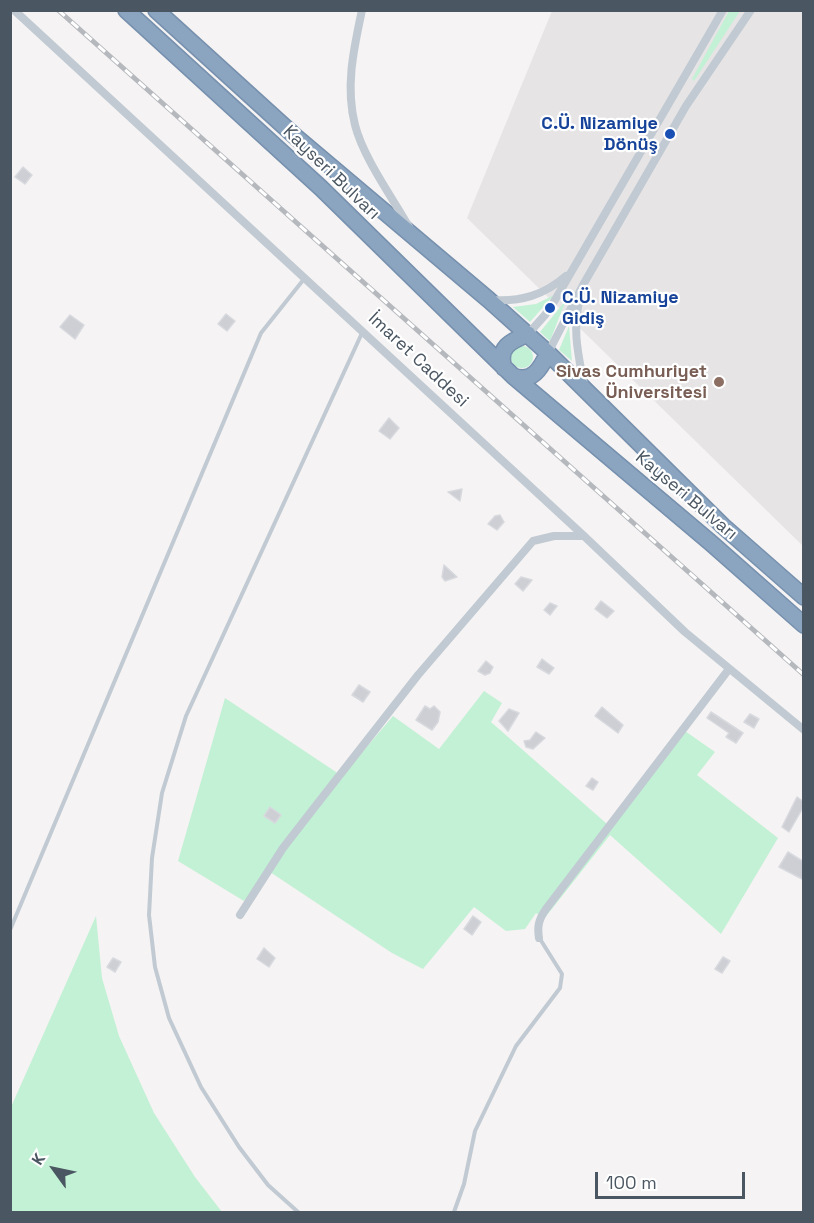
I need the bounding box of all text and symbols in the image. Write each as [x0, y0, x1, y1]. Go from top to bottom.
place label: C.Ü. Nizamiye Dönüş [541, 113, 658, 156]
street label: Kayseri Bulvarı [278, 121, 384, 225]
marker: C.Ü. Nizamiye Dönüş [663, 127, 677, 141]
place label: C.Ü. Nizamiye Gidiş [562, 287, 679, 330]
marker: C.Ü. Nizamiye Gidiş [543, 301, 557, 315]
street label: İmaret Caddesi [363, 308, 473, 412]
place label: Sivas Cumhuriyet Üniversitesi [556, 361, 707, 404]
marker: Sivas Cumhuriyet Üniversitesi [712, 375, 726, 389]
street label: Kayseri Bulvarı [631, 447, 741, 545]
north arrow [24, 1139, 84, 1199]
text: K [27, 1149, 50, 1169]
scale bar [598, 1160, 748, 1198]
text: 100 m [606, 1171, 657, 1194]

